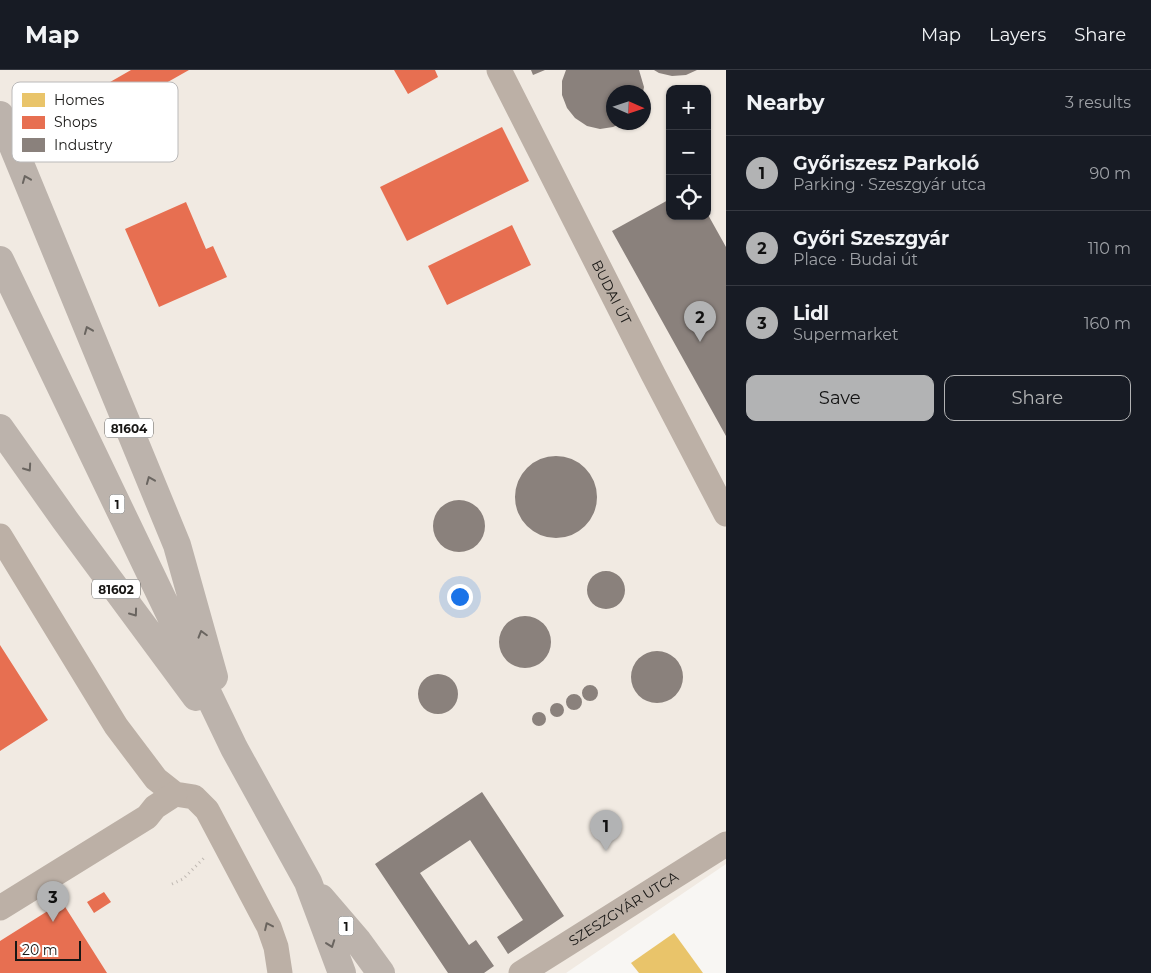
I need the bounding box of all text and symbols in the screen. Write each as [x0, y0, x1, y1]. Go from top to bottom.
text: Map [25, 20, 79, 49]
text: Map [921, 24, 961, 46]
text: Layers [989, 24, 1046, 46]
text: Share [1074, 24, 1126, 46]
legend [12, 82, 178, 162]
north arrow [606, 85, 651, 130]
map controls [666, 85, 711, 220]
button: + [666, 85, 711, 130]
text: Nearby [746, 90, 825, 115]
text: Homes [54, 91, 104, 109]
text: 3 results [1065, 93, 1131, 112]
text: Shops [54, 113, 97, 131]
button: − [666, 130, 711, 175]
text: Industry [54, 136, 113, 154]
text: Győriszesz Parkoló [793, 152, 979, 175]
text: 1 [759, 164, 765, 183]
text: 90 m [1089, 164, 1131, 183]
one-way arrow [22, 175, 33, 184]
button: locate [666, 175, 711, 220]
text: Parking · Szeszgyár utca [793, 175, 986, 194]
text: Győri Szeszgyár [793, 227, 949, 250]
text: 2 [757, 239, 767, 258]
text: 110 m [1088, 239, 1131, 258]
text: Place · Budai út [793, 250, 918, 269]
street label: BUDAI ÚT [588, 257, 635, 327]
pin: 2 [684, 301, 716, 342]
text: Lidl [793, 302, 829, 325]
text: 3 [757, 314, 767, 333]
text: 160 m [1084, 314, 1131, 333]
text: Supermarket [793, 325, 899, 344]
one-way arrow [84, 326, 95, 335]
button: Save [746, 375, 934, 421]
button: Share [944, 375, 1131, 421]
road number: 81604 [105, 418, 153, 438]
one-way arrow [22, 462, 31, 471]
one-way arrow [146, 476, 157, 485]
road number: 1 [110, 494, 124, 514]
road number: 81602 [92, 579, 140, 598]
your location [447, 584, 473, 610]
one-way arrow [128, 607, 137, 617]
one-way arrow [197, 630, 207, 638]
pin: 1 [590, 810, 622, 851]
street label: SZESZGYÁR UTCA [565, 867, 682, 950]
pin: 3 [37, 881, 69, 922]
road number: 1 [338, 916, 354, 936]
one-way arrow [264, 922, 274, 931]
scale bar [15, 938, 81, 961]
one-way arrow [325, 939, 335, 948]
text: 20 m [22, 941, 58, 959]

